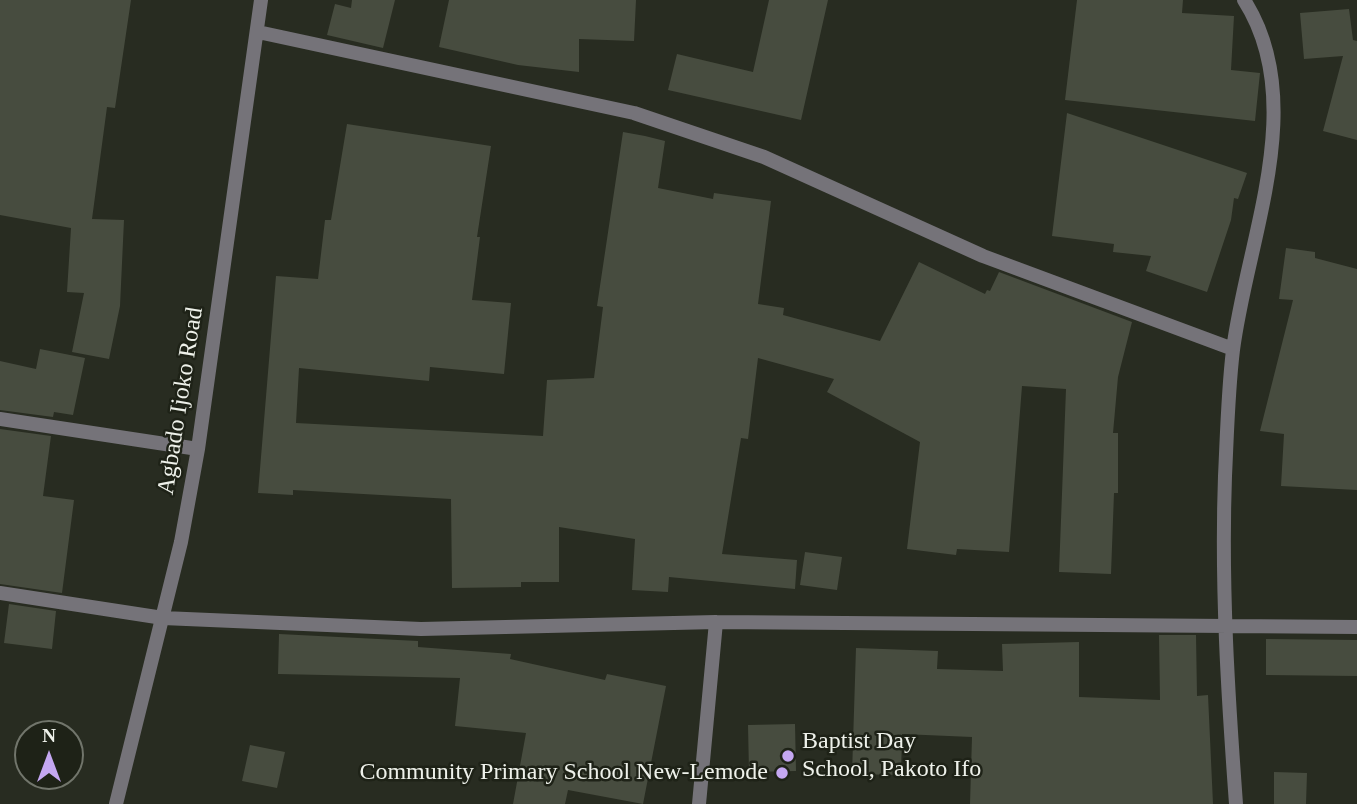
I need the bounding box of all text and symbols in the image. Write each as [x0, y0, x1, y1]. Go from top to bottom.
street label: Agbado Ijoko Road [152, 305, 210, 497]
north arrow [14, 720, 84, 790]
text: N [42, 725, 56, 746]
place label: Baptist Day School, Pakoto Ifo [802, 728, 981, 784]
marker: Baptist Day School, Pakoto Ifo [780, 748, 796, 764]
place label: Community Primary School New-Lemode [359, 759, 768, 787]
marker: Community Primary School New-Lemode [774, 765, 790, 781]

